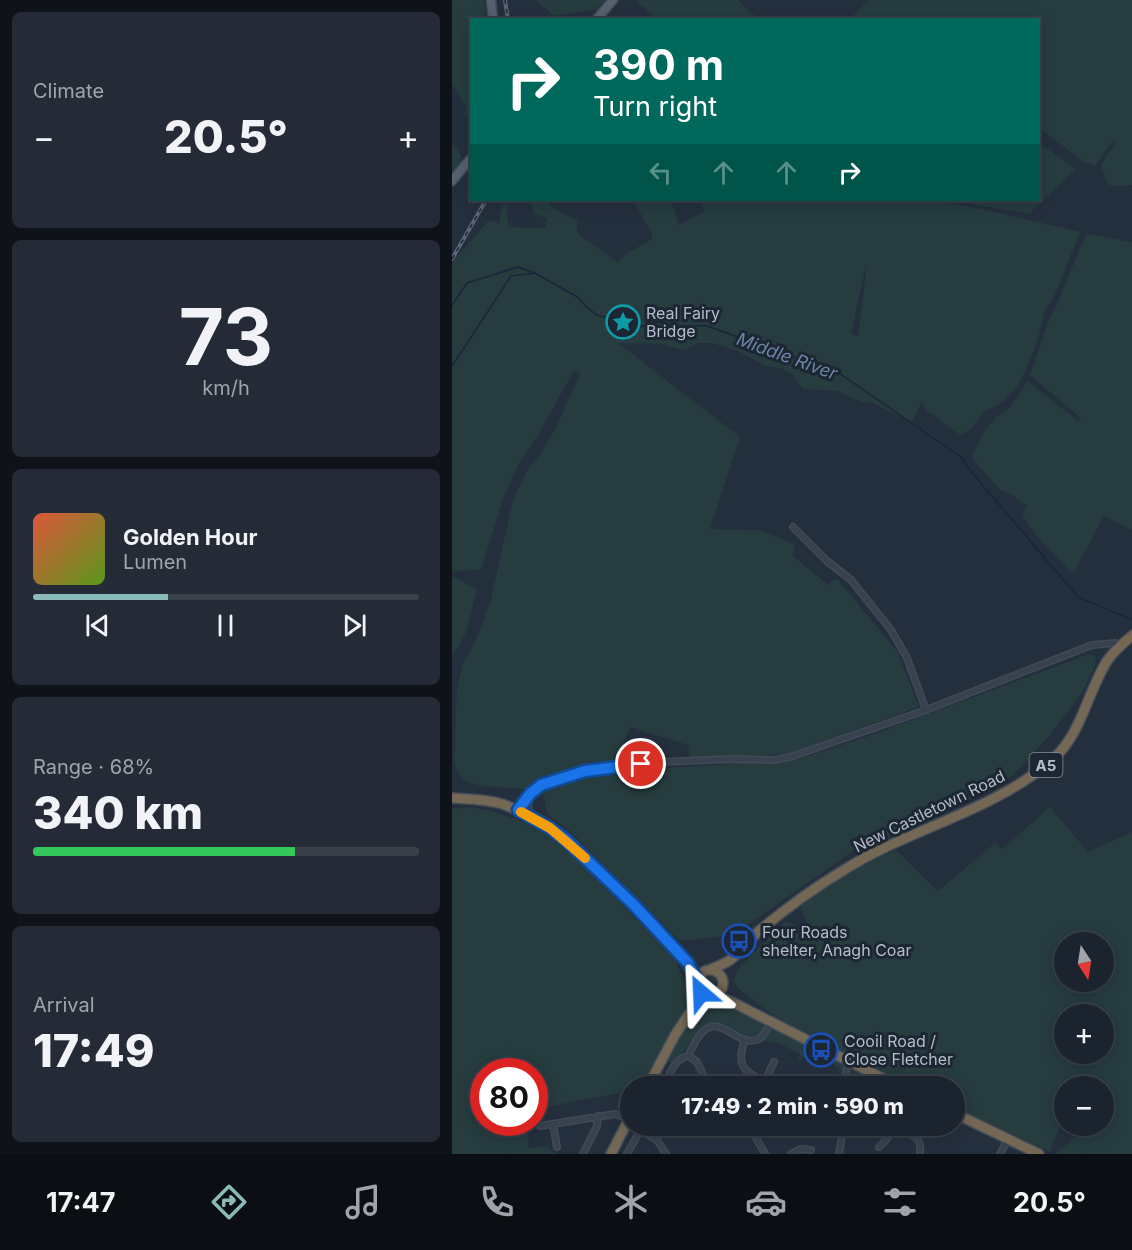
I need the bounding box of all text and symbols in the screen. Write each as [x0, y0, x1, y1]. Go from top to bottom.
text: 390 m [593, 39, 724, 90]
icon: right [494, 42, 572, 120]
text: Climate [33, 79, 104, 103]
text: Turn right [593, 90, 717, 123]
text: 20.5° [164, 109, 288, 164]
text: − [33, 117, 55, 157]
text: + [397, 117, 419, 157]
icon: left [644, 156, 677, 189]
icon: ahead [707, 156, 740, 189]
icon: ahead [770, 156, 803, 189]
icon: right [833, 156, 866, 189]
text: 73 [179, 289, 273, 384]
place label: Real Fairy Bridge [646, 303, 720, 341]
place icon: Real Fairy Bridge [605, 304, 641, 340]
water label: Middle River [734, 328, 841, 384]
text: km/h [202, 376, 250, 400]
text: Golden Hour [123, 524, 257, 550]
text: Lumen [123, 550, 187, 574]
icon: previous [81, 609, 114, 642]
icon: pause [209, 609, 242, 642]
icon: next [338, 609, 371, 642]
pin [615, 738, 666, 789]
icon: arrive [624, 747, 657, 780]
road number: A5 [1030, 753, 1062, 777]
text: Range · 68% [33, 755, 154, 779]
street label: New Castletown Road [850, 766, 1008, 856]
text: 340 km [33, 785, 203, 840]
place label: Four Roads shelter, Anagh Coar [762, 922, 912, 960]
bus stop icon: Four Roads shelter, Anagh Coar [721, 923, 757, 959]
north arrow [1054, 932, 1114, 992]
map controls [1054, 932, 1114, 1136]
position arrow [669, 961, 733, 1025]
text: Arrival [33, 993, 95, 1017]
button: + [1054, 1004, 1114, 1064]
text: 17:49 [33, 1023, 154, 1078]
place label: Cooil Road / Close Fletcher [844, 1031, 953, 1069]
bus stop icon: Cooil Road / Close Fletcher [803, 1032, 839, 1068]
speed limit sign: 80 [470, 1058, 548, 1136]
button: − [1054, 1076, 1114, 1136]
text: 17:49 · 2 min · 590 m [681, 1093, 904, 1119]
icon: directions [208, 1181, 250, 1223]
icon: music [342, 1181, 384, 1223]
icon: phone [476, 1181, 518, 1223]
icon: climate [610, 1181, 652, 1223]
icon: car [745, 1181, 787, 1223]
icon: filters [879, 1181, 921, 1223]
text: 17:47 [46, 1186, 116, 1219]
text: 20.5° [1013, 1186, 1086, 1219]

